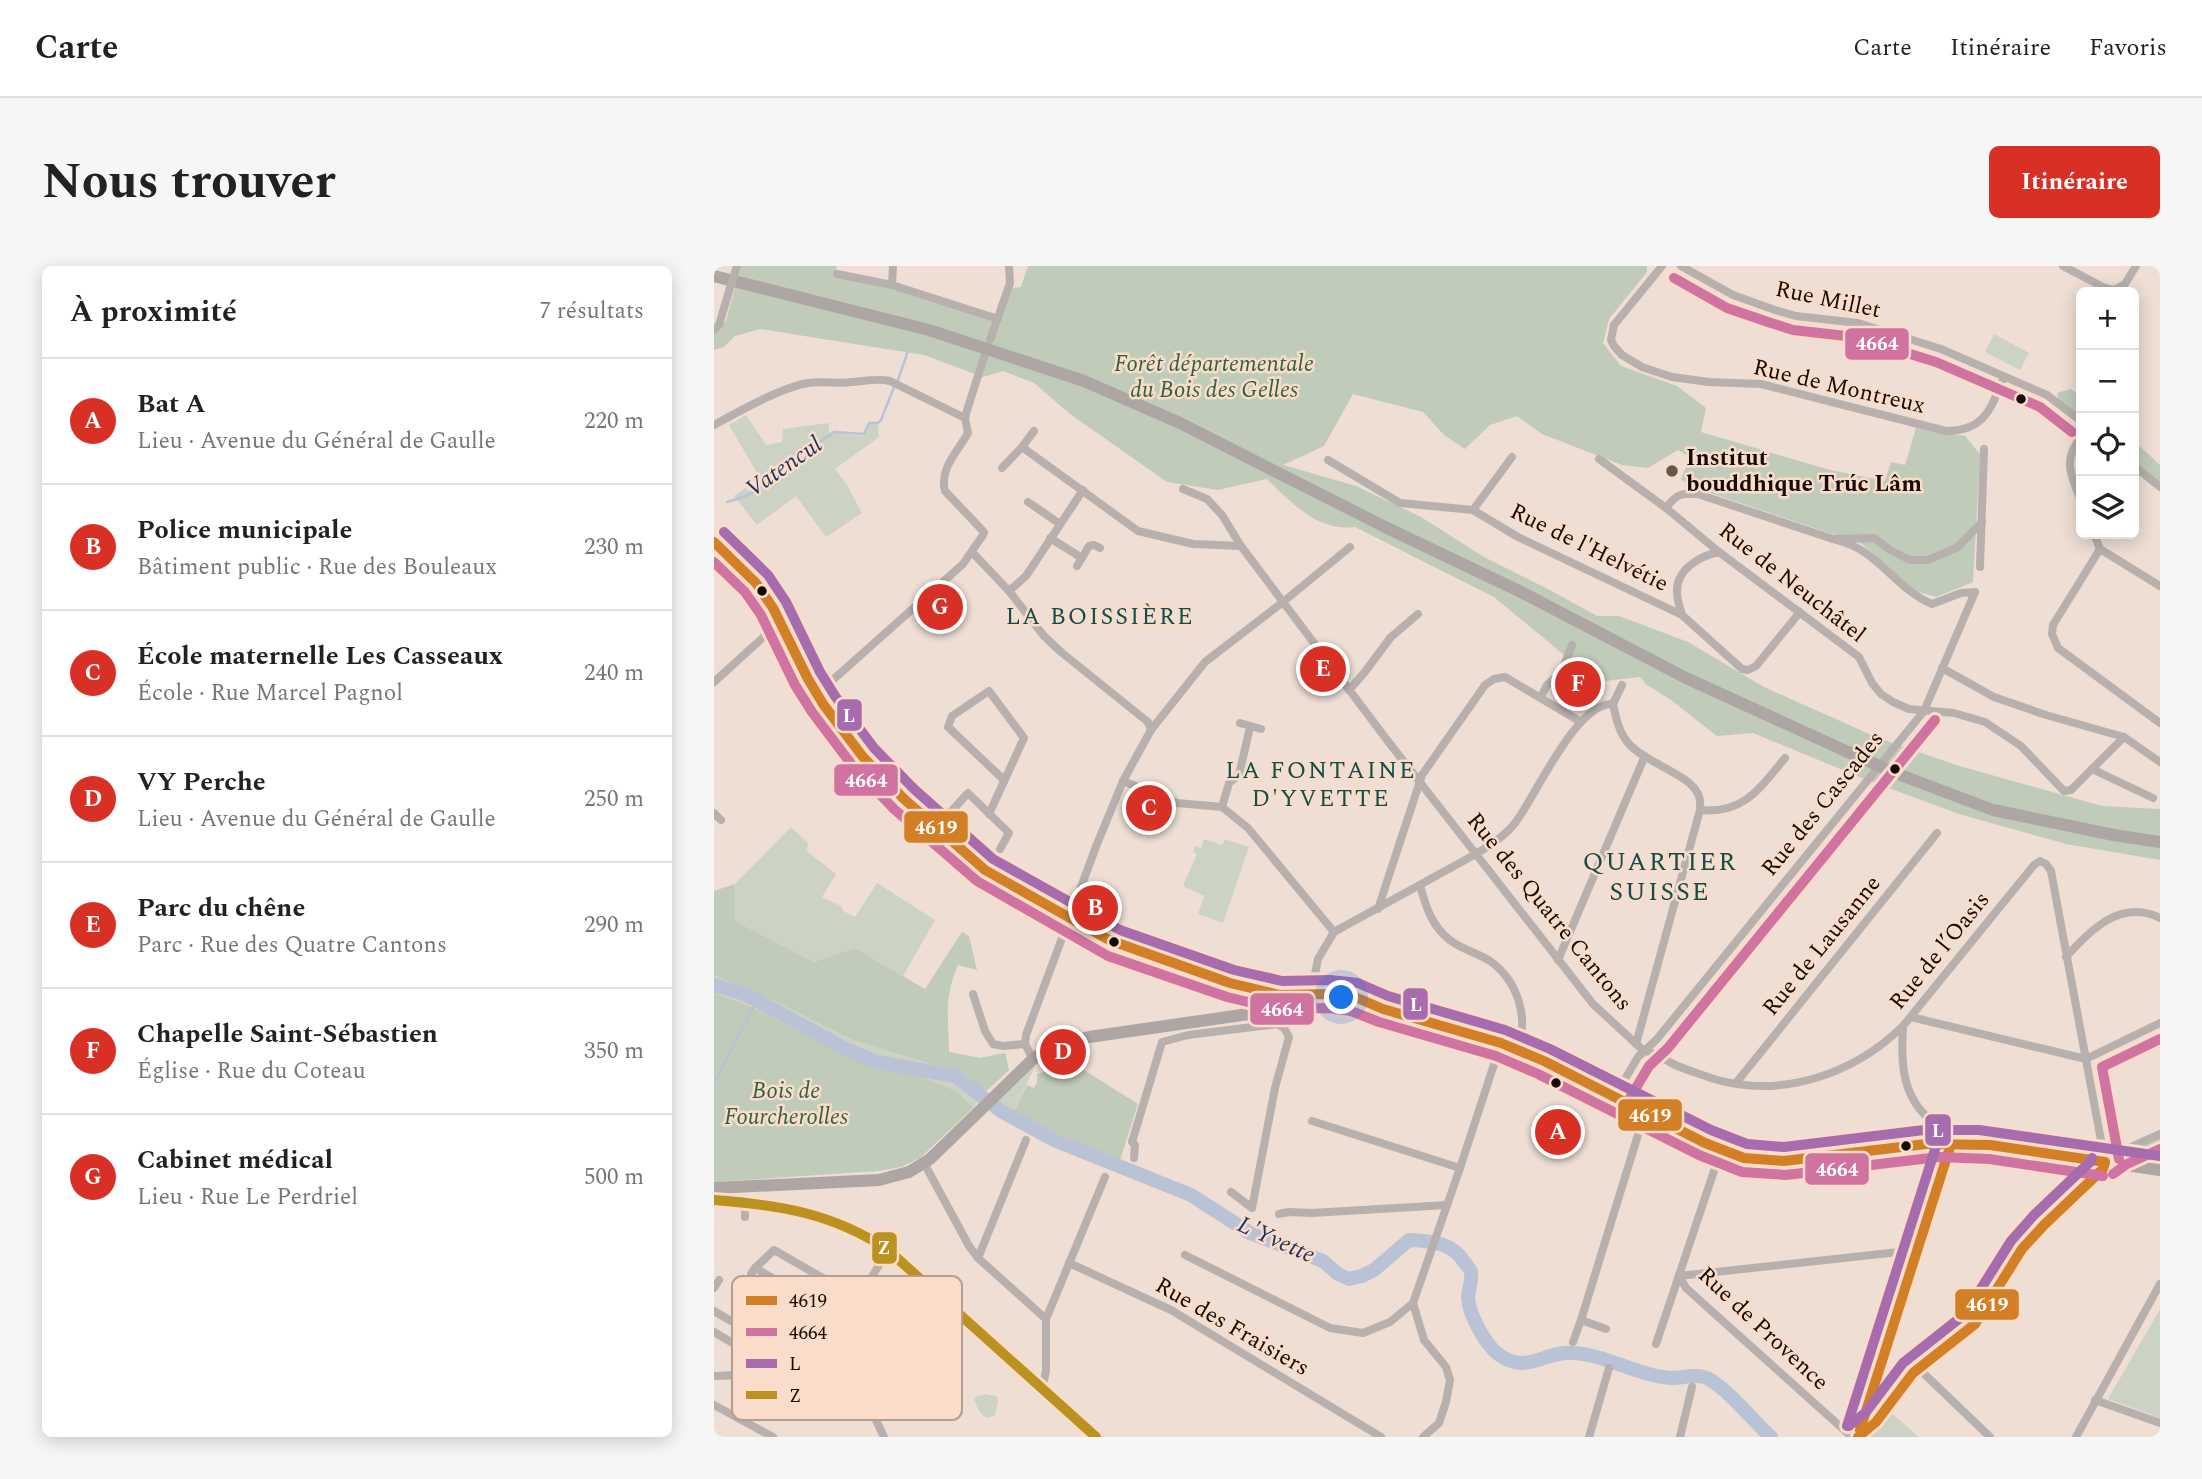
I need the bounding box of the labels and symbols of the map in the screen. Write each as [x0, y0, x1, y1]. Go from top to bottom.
street label: Rue Millet [1772, 272, 1884, 328]
line badge: 4664 [1844, 327, 1910, 361]
text: 4664 [1856, 330, 1899, 359]
park label: Forêt départementale du Bois des Gelles [1114, 347, 1314, 408]
street label: Rue de Montreux [1750, 350, 1928, 424]
unlabelled marker [2014, 392, 2028, 406]
water label: Vatencul [738, 427, 830, 507]
place label: Institut bouddhique Trúc Lâm [1686, 441, 1922, 502]
marker: Institut bouddhique Trúc Lâm [1664, 463, 1680, 479]
street label: Rue de l'Helvétie [1504, 494, 1674, 602]
street label: Rue de Neuchâtel [1711, 514, 1873, 652]
pin: G [917, 581, 963, 633]
unlabelled marker [755, 584, 769, 598]
district label: LA BOISSIÈRE [1005, 599, 1195, 635]
pin: E [1300, 643, 1346, 695]
pin: F [1555, 658, 1601, 710]
line badge: L [836, 698, 863, 732]
text: L [843, 702, 855, 731]
street label: Rue des Cascades [1753, 724, 1893, 884]
district label: LA FONTAINE D'YVETTE [1225, 753, 1417, 817]
unlabelled marker [1888, 762, 1902, 776]
line badge: 4664 [833, 763, 899, 797]
text: 4664 [845, 767, 888, 796]
pin: C [1126, 782, 1172, 834]
street label: Rue des Quatre Cantons [1458, 805, 1640, 1019]
line badge: 4619 [903, 810, 969, 844]
text: 4619 [915, 814, 958, 843]
district label: QUARTIER SUISSE [1583, 842, 1737, 912]
street label: Rue de Lausanne [1754, 868, 1890, 1024]
pin: B [1072, 882, 1118, 934]
street label: Rue de l’Oasis [1881, 884, 1999, 1018]
unlabelled marker [1107, 935, 1121, 949]
your location [1324, 980, 1358, 1014]
line badge: L [1402, 987, 1429, 1021]
text: L [1410, 991, 1422, 1020]
line badge: 4664 [1249, 992, 1315, 1026]
text: 4664 [1261, 996, 1304, 1025]
pin: D [1040, 1026, 1086, 1078]
park label: Bois de Fourcherolles [724, 1074, 848, 1135]
unlabelled marker [1549, 1076, 1563, 1090]
line badge: 4619 [1617, 1098, 1683, 1132]
text: 4619 [1629, 1102, 1672, 1131]
pin: A [1535, 1106, 1581, 1158]
line badge: L [1924, 1113, 1952, 1147]
text: L [1932, 1117, 1944, 1146]
unlabelled marker [1899, 1139, 1913, 1153]
line badge: 4664 [1804, 1152, 1870, 1186]
text: 4664 [1816, 1156, 1859, 1185]
water label: L'Yvette [1231, 1207, 1321, 1273]
line badge: Z [871, 1231, 898, 1265]
text: Z [877, 1234, 891, 1263]
street label: Rue de Provence [1689, 1259, 1837, 1399]
street label: Rue des Fraisiers [1148, 1269, 1316, 1385]
legend [732, 1276, 962, 1420]
text: 4619 [789, 1287, 827, 1316]
line badge: 4619 [1954, 1288, 2020, 1321]
text: 4619 [1966, 1291, 2009, 1320]
text: 4664 [789, 1319, 828, 1348]
text: L [789, 1350, 801, 1379]
text: Z [789, 1382, 801, 1411]

